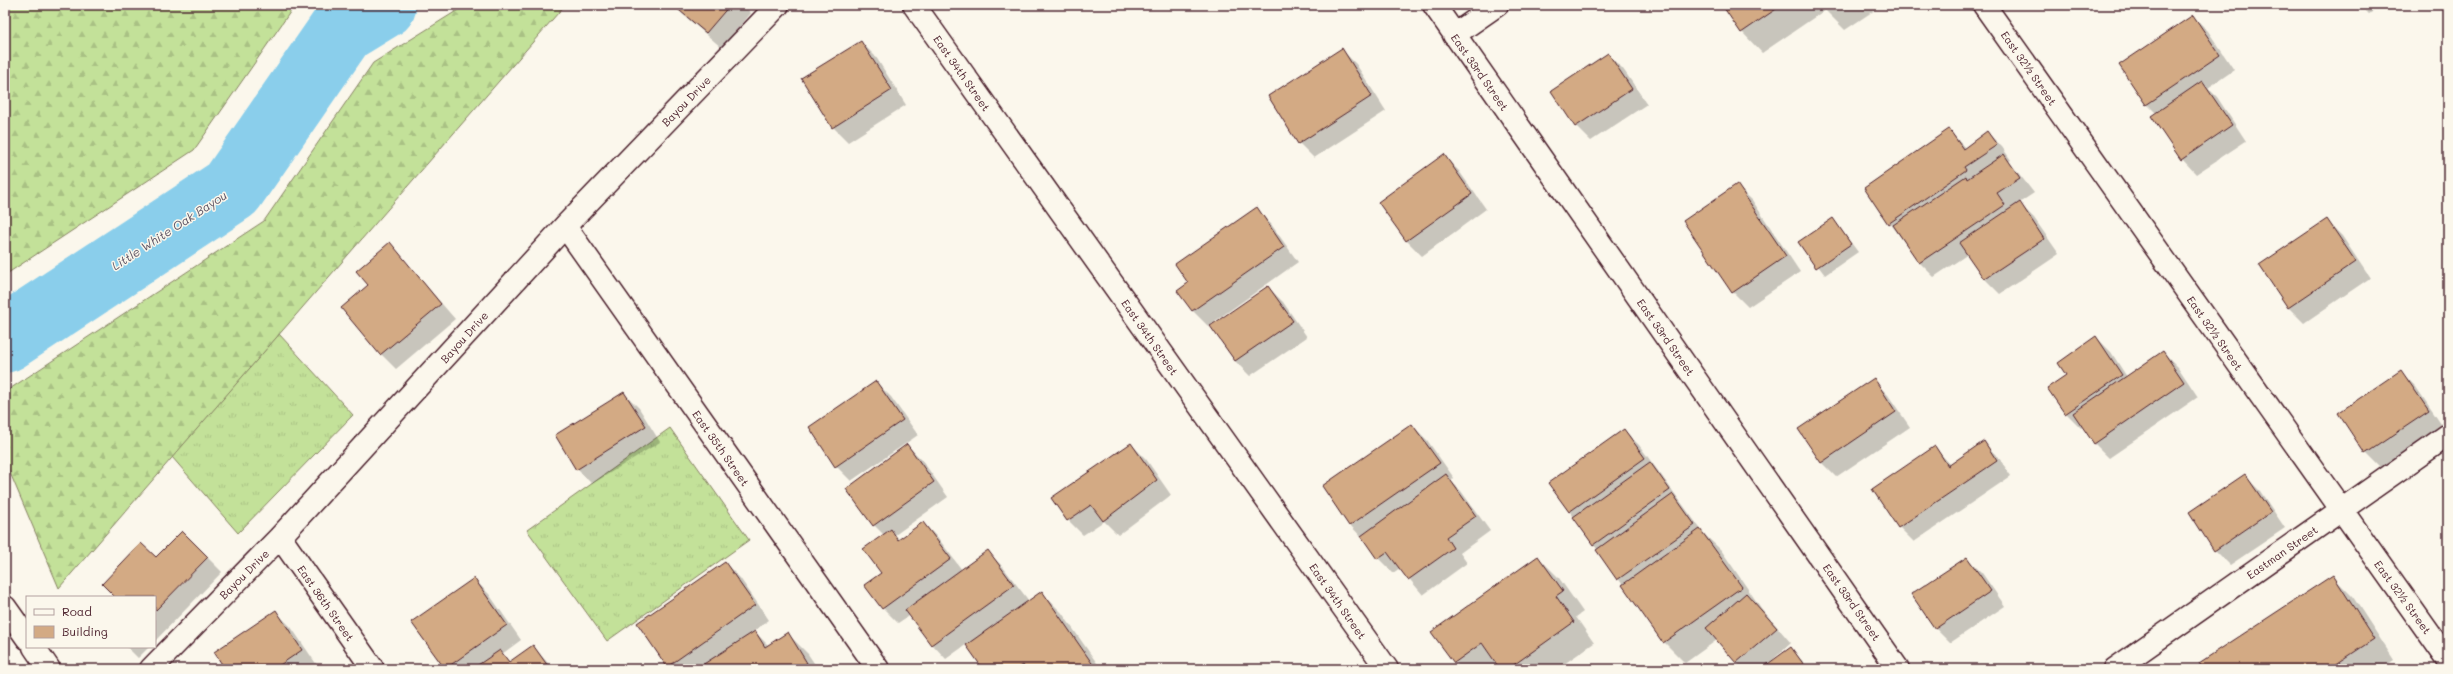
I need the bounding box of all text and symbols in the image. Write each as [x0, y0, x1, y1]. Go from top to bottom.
street label: East 32½ Street [1998, 28, 2060, 108]
street label: East 33rd Street [1448, 31, 1512, 114]
street label: East 34th Street [930, 32, 994, 114]
street label: Bayou Drive [658, 72, 714, 129]
water label: Little White Oak Bayou [108, 187, 230, 273]
street label: East 32½ Street [2184, 293, 2246, 373]
street label: East 34th Street [1118, 296, 1182, 378]
street label: East 33rd Street [1634, 296, 1698, 379]
street label: Bayou Drive [437, 308, 491, 366]
street label: East 35th Street [689, 407, 753, 489]
street label: Eastman Street [2243, 522, 2321, 582]
street label: Bayou Drive [216, 546, 272, 602]
street label: East 32½ Street [2371, 557, 2435, 637]
street label: East 34th Street [1306, 560, 1370, 642]
street label: East 33rd Street [1820, 561, 1884, 644]
street label: East 36th Street [294, 562, 358, 644]
legend [26, 596, 156, 648]
text: Road [62, 603, 92, 619]
text: Building [62, 623, 108, 639]

